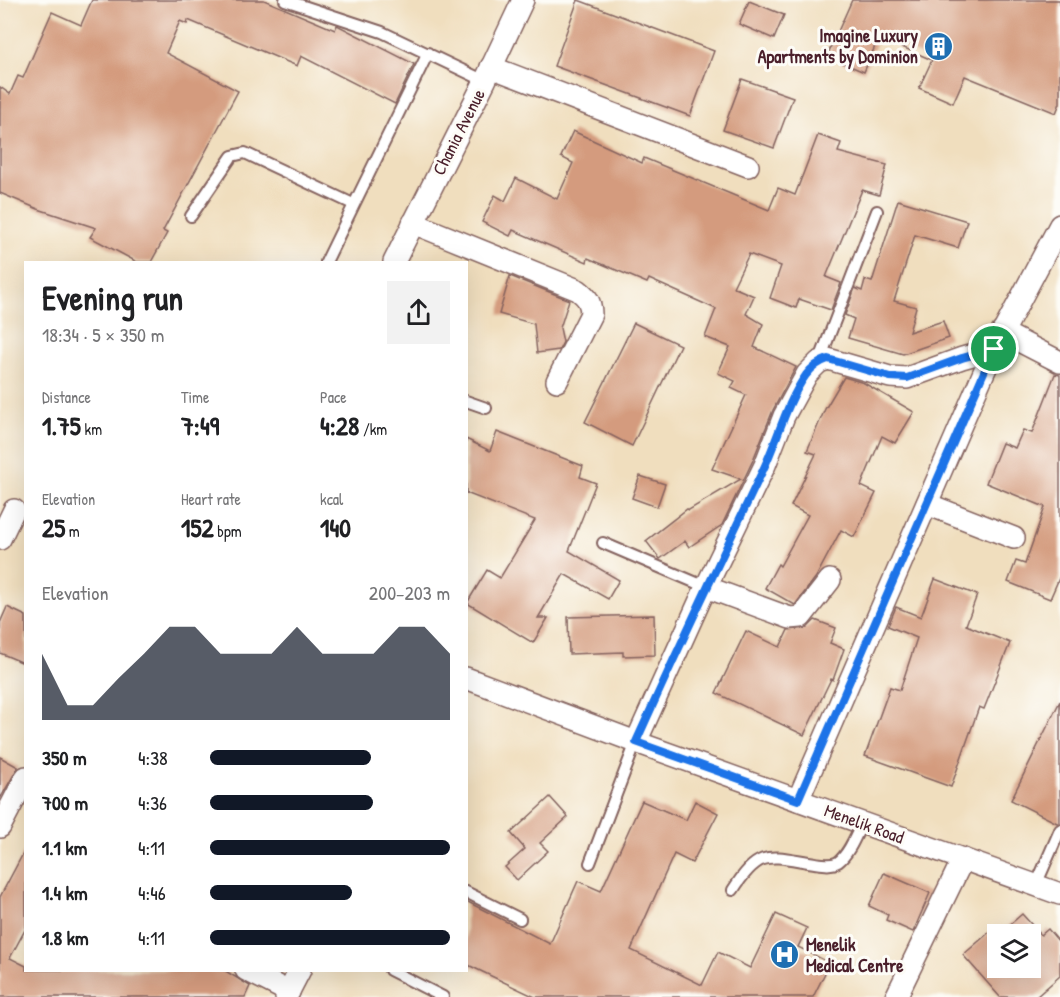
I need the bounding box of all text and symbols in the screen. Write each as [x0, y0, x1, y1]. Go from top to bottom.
place label: Imagine Luxury Apartments by Dominion [758, 23, 918, 70]
building icon: Imagine Luxury Apartments by Dominion [923, 30, 955, 62]
street label: Chania Avenue [426, 84, 491, 179]
text: Evening run [42, 276, 183, 320]
button: share [387, 281, 450, 344]
text: 18:34 · 5 × 350 m [42, 321, 164, 348]
pin [968, 323, 1019, 374]
icon: arrive [977, 332, 1010, 365]
text: Distance [42, 386, 91, 408]
text: Time [181, 386, 209, 408]
text: Pace [320, 386, 347, 408]
text: 1.75 [42, 408, 81, 443]
text: 7:49 [181, 408, 219, 443]
text: 4:28 [320, 408, 359, 443]
text: km [81, 418, 102, 440]
text: /km [359, 418, 387, 440]
text: Elevation [42, 488, 95, 510]
text: Heart rate [181, 488, 241, 510]
text: kcal [320, 488, 343, 510]
text: 25 [42, 510, 65, 545]
text: 152 [181, 510, 214, 545]
text: 140 [320, 510, 351, 545]
text: m [65, 520, 80, 542]
text: bpm [214, 520, 242, 542]
text: Elevation [42, 579, 108, 606]
text: 200–203 m [369, 579, 450, 606]
text: 350 m [42, 744, 87, 771]
text: 4:38 [138, 744, 168, 771]
text: 700 m [42, 789, 88, 816]
text: 4:36 [138, 789, 167, 816]
street label: Menelik Road [821, 798, 907, 849]
text: 1.1 km [42, 834, 87, 861]
text: 4:11 [138, 834, 165, 861]
text: 1.4 km [42, 879, 88, 906]
text: 4:46 [138, 879, 166, 906]
text: 1.8 km [42, 924, 89, 951]
text: 4:11 [138, 924, 165, 951]
map controls [987, 924, 1041, 978]
button: layers [987, 924, 1041, 978]
place label: Menelik Medical Centre [806, 932, 904, 978]
hospital icon: Menelik Medical Centre [769, 939, 801, 971]

